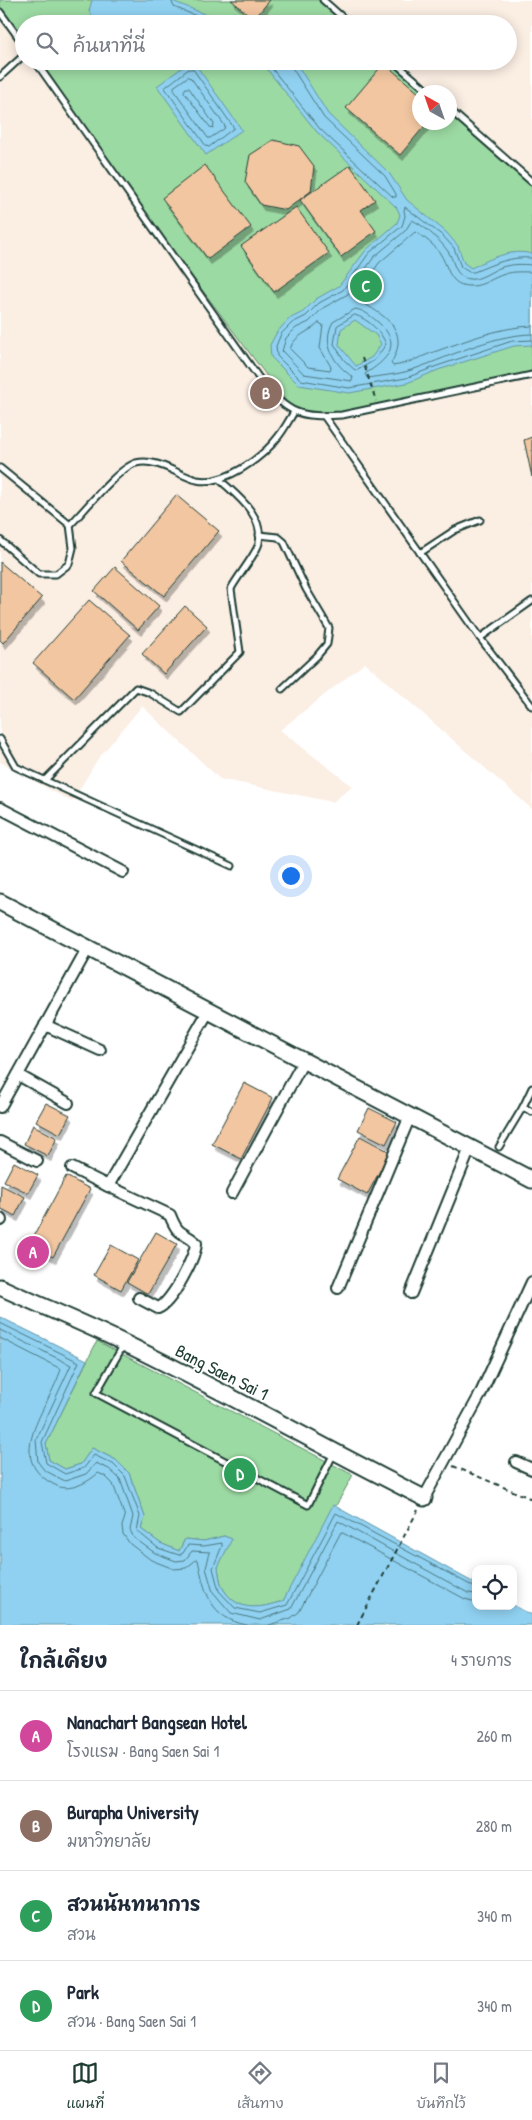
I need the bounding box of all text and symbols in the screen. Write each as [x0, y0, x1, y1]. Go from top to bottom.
search box [15, 15, 517, 70]
icon: search [33, 29, 61, 57]
text: ค้นหาที่นี่ [73, 32, 145, 58]
north arrow [412, 85, 457, 130]
pin: C [350, 267, 382, 305]
pin: B [250, 374, 282, 412]
your location [278, 863, 304, 889]
pin: A [17, 1233, 49, 1271]
street label: Bang Saen Sai 1 [171, 1338, 273, 1406]
pin: D [224, 1455, 256, 1493]
map controls [472, 1565, 517, 1610]
button: locate [472, 1565, 517, 1610]
text: ใกล้เคียง [20, 1646, 107, 1675]
text: 4 รายการ [451, 1649, 512, 1671]
text: Nanachart Bangsean Hotel [67, 1709, 247, 1735]
text: A [32, 1725, 40, 1747]
text: 260 m [476, 1725, 512, 1747]
text: โรงแรม · Bang Saen Sai 1 [67, 1740, 219, 1762]
text: Burapha University [67, 1799, 199, 1825]
text: B [32, 1815, 40, 1837]
text: 280 m [476, 1815, 512, 1837]
text: มหาวิทยาลัย [67, 1830, 151, 1852]
text: สวนนันทนาการ [67, 1891, 200, 1917]
text: C [32, 1905, 40, 1927]
text: 340 m [477, 1905, 512, 1927]
text: สวน [67, 1923, 96, 1945]
text: Park [67, 1979, 99, 2005]
text: D [32, 1995, 40, 2017]
text: 340 m [477, 1995, 512, 2017]
text: สวน · Bang Saen Sai 1 [67, 2010, 196, 2032]
tab: แผนที่ [66, 2059, 104, 2113]
tab: เส้นทาง [237, 2059, 283, 2113]
tab: บันทึกไว้ [416, 2059, 466, 2113]

